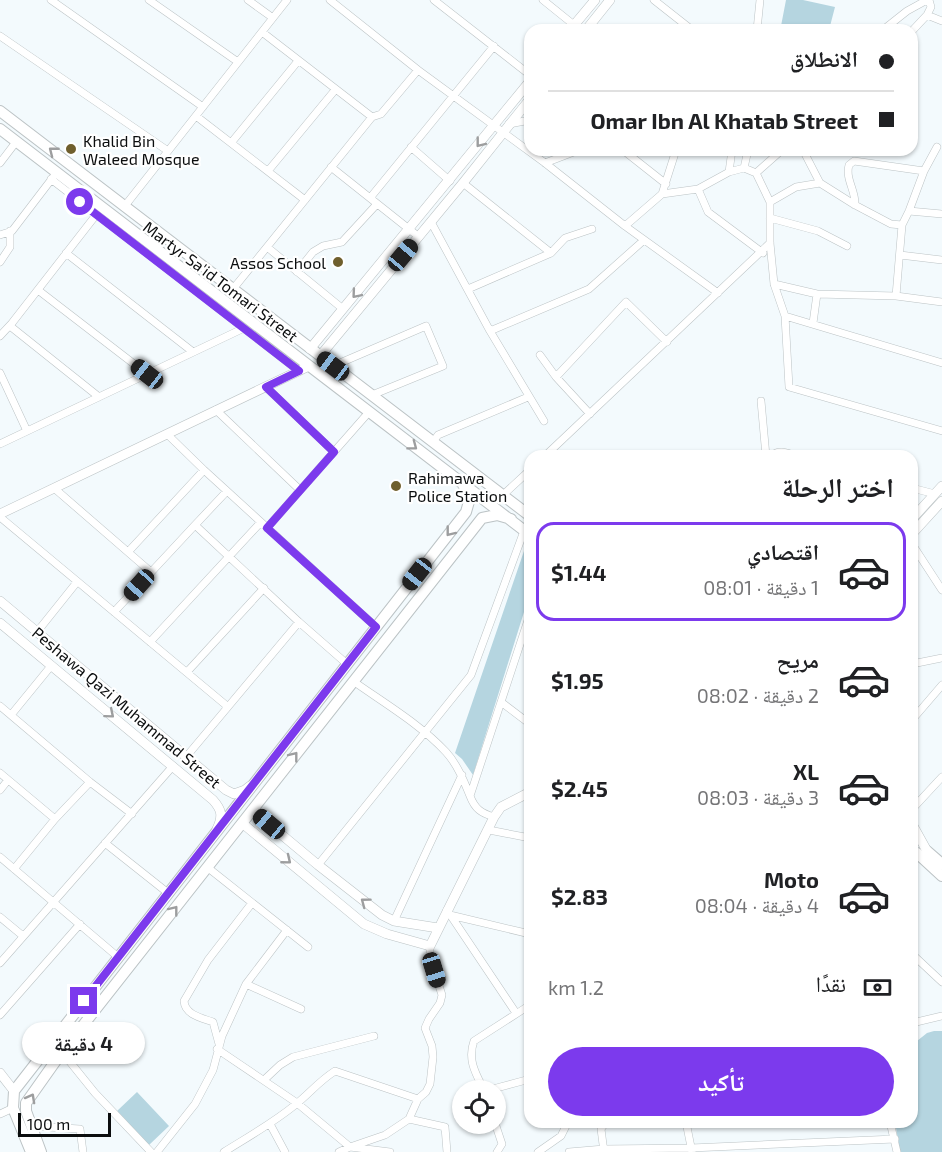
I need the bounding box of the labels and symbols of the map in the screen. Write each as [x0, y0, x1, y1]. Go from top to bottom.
place label: Khalid Bin Waleed Mosque [83, 131, 200, 168]
one-way arrow [476, 136, 487, 147]
marker: Khalid Bin Waleed Mosque [64, 142, 78, 156]
one-way arrow [48, 148, 59, 159]
route start [66, 188, 93, 215]
street label: Martyr Sa'id Tomari Street [140, 217, 302, 345]
car [385, 235, 421, 275]
place label: Assos School [230, 253, 326, 272]
marker: Assos School [331, 255, 345, 269]
one-way arrow [352, 287, 363, 298]
car [313, 348, 353, 384]
car [127, 356, 167, 392]
one-way arrow [407, 438, 418, 449]
place label: Rahimawa Police Station [408, 468, 507, 505]
marker: Rahimawa Police Station [389, 479, 403, 493]
one-way arrow [447, 526, 458, 537]
car [399, 554, 435, 594]
car [120, 566, 158, 604]
street label: Peshawa Qazi Muhammad Street [28, 623, 225, 792]
one-way arrow [103, 707, 114, 718]
one-way arrow [287, 752, 298, 763]
car [249, 806, 289, 842]
one-way arrow [280, 853, 291, 864]
one-way arrow [360, 898, 371, 909]
one-way arrow [166, 905, 177, 916]
car [420, 950, 448, 990]
route end [70, 987, 97, 1014]
callout: 4 دقيقة [22, 1022, 146, 1064]
one-way arrow [24, 1094, 35, 1104]
scale bar [18, 1110, 111, 1138]

